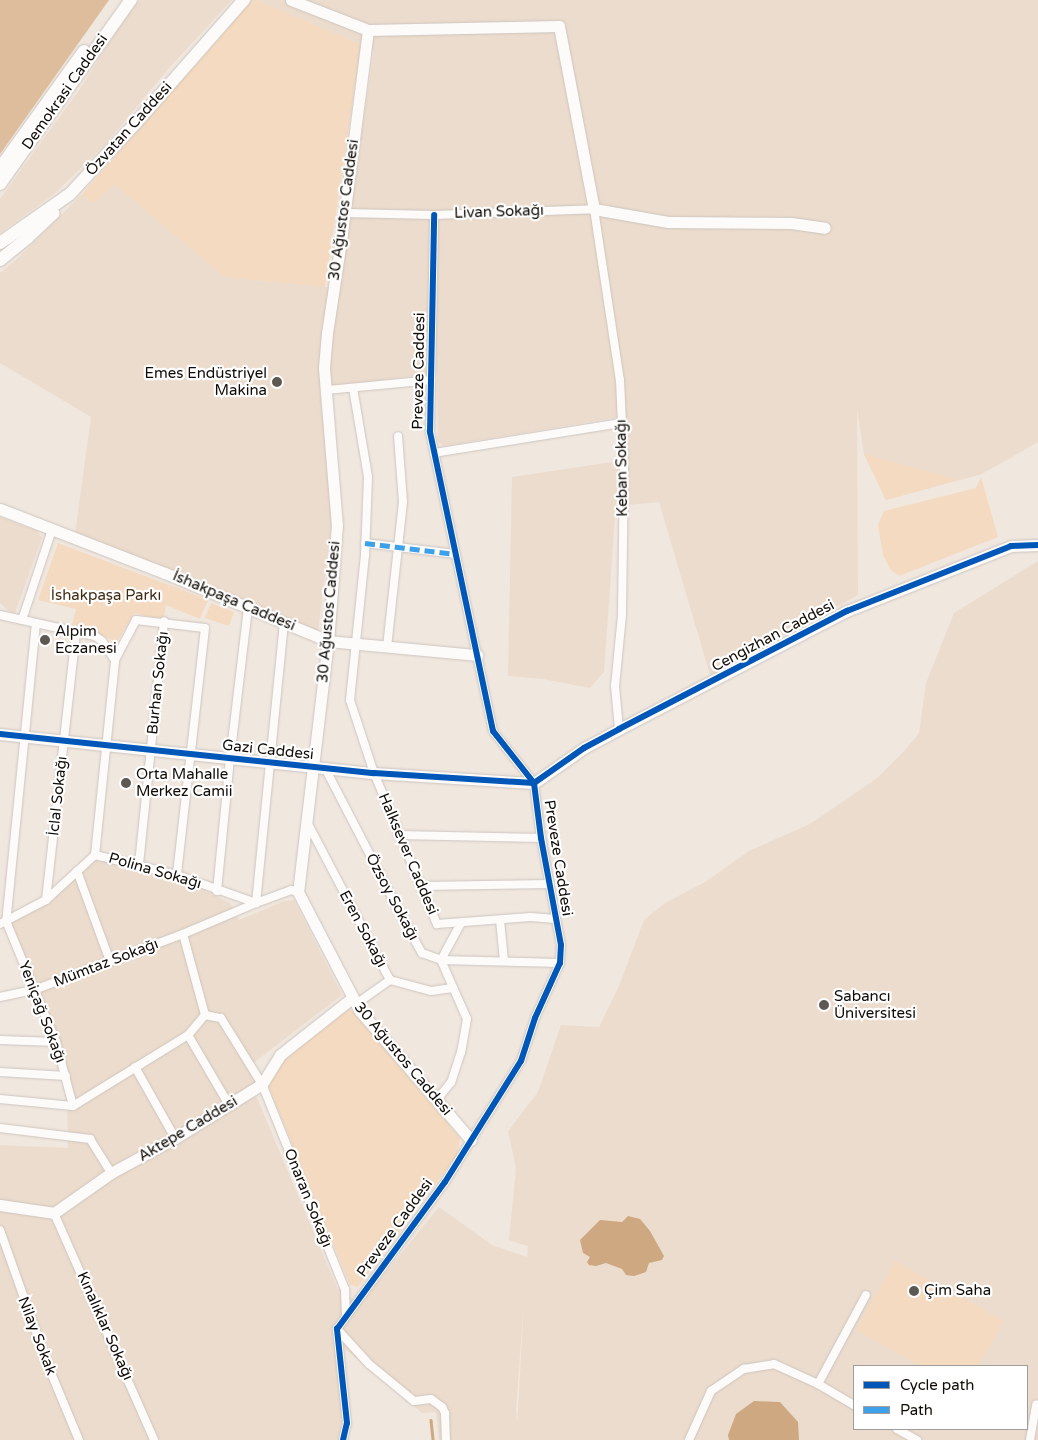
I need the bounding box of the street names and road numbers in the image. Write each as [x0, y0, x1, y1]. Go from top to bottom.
street label: Demokrasi Caddesi [18, 31, 112, 153]
street label: Özvatan Caddesi [82, 78, 176, 180]
street label: 30 Ağustos Caddesi [325, 138, 363, 282]
street label: Livan Sokağı [454, 201, 544, 223]
street label: Preveze Caddesi [409, 312, 429, 430]
street label: Keban Sokağı [612, 419, 632, 517]
street label: 30 Ağustos Caddesi [314, 540, 344, 684]
street label: İshakpaşa Caddesi [170, 567, 298, 635]
street label: Cengizhan Caddesi [709, 596, 837, 676]
street label: Burhan Sokağı [144, 630, 172, 736]
street label: Gazi Caddesi [221, 736, 315, 764]
street label: İclal Sokağı [45, 755, 71, 837]
street label: Halksever Caddesi [374, 790, 442, 918]
street label: Preveze Caddesi [540, 799, 576, 917]
street label: Polina Sokağı [106, 849, 204, 893]
street label: Özsoy Sokağı [362, 850, 422, 944]
street label: Eren Sokağı [335, 887, 391, 971]
street label: Mümtaz Sokağı [51, 935, 161, 991]
street label: Yeniçağ Sokağı [14, 959, 70, 1065]
street label: 30 Ağustos Caddesi [350, 999, 456, 1119]
street label: Aktepe Caddesi [135, 1092, 241, 1166]
street label: Onaran Sokağı [280, 1146, 336, 1250]
street label: Preveze Caddesi [353, 1175, 437, 1281]
street label: Kınalıklar Sokağı [73, 1269, 137, 1383]
street label: Nilay Sokak [14, 1294, 60, 1378]

